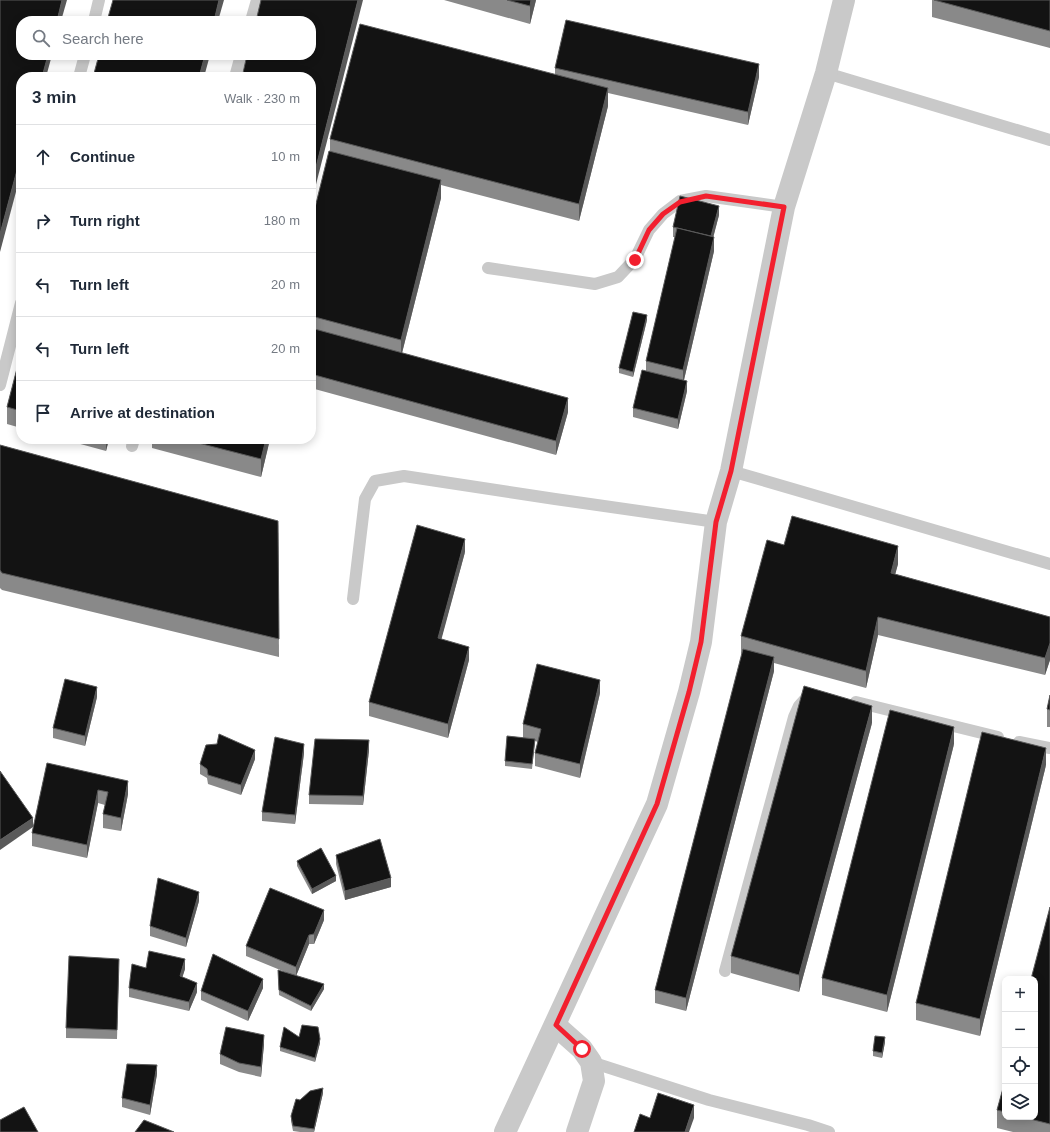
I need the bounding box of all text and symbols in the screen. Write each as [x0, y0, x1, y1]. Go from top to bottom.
search box [16, 16, 316, 60]
icon: search [30, 27, 52, 49]
text: Search here [62, 30, 144, 47]
text: 3 min [32, 88, 76, 107]
text: Walk · 230 m [224, 91, 300, 106]
icon: ahead [32, 146, 54, 168]
text: Continue [70, 148, 135, 165]
text: 10 m [271, 149, 300, 164]
icon: right [32, 210, 54, 232]
text: Turn right [70, 212, 140, 229]
text: 180 m [264, 213, 300, 228]
route end [626, 251, 644, 269]
icon: left [32, 274, 54, 296]
text: Turn left [70, 276, 129, 293]
text: 20 m [271, 277, 300, 292]
icon: left [32, 338, 54, 360]
text: Turn left [70, 340, 129, 357]
text: 20 m [271, 341, 300, 356]
icon: arrive [32, 402, 54, 424]
text: Arrive at destination [70, 404, 215, 421]
map controls [1002, 976, 1038, 1120]
button: + [1002, 976, 1038, 1012]
button: − [1002, 1012, 1038, 1048]
route start [573, 1040, 591, 1058]
button: locate [1002, 1048, 1038, 1084]
button: layers [1002, 1084, 1038, 1120]

